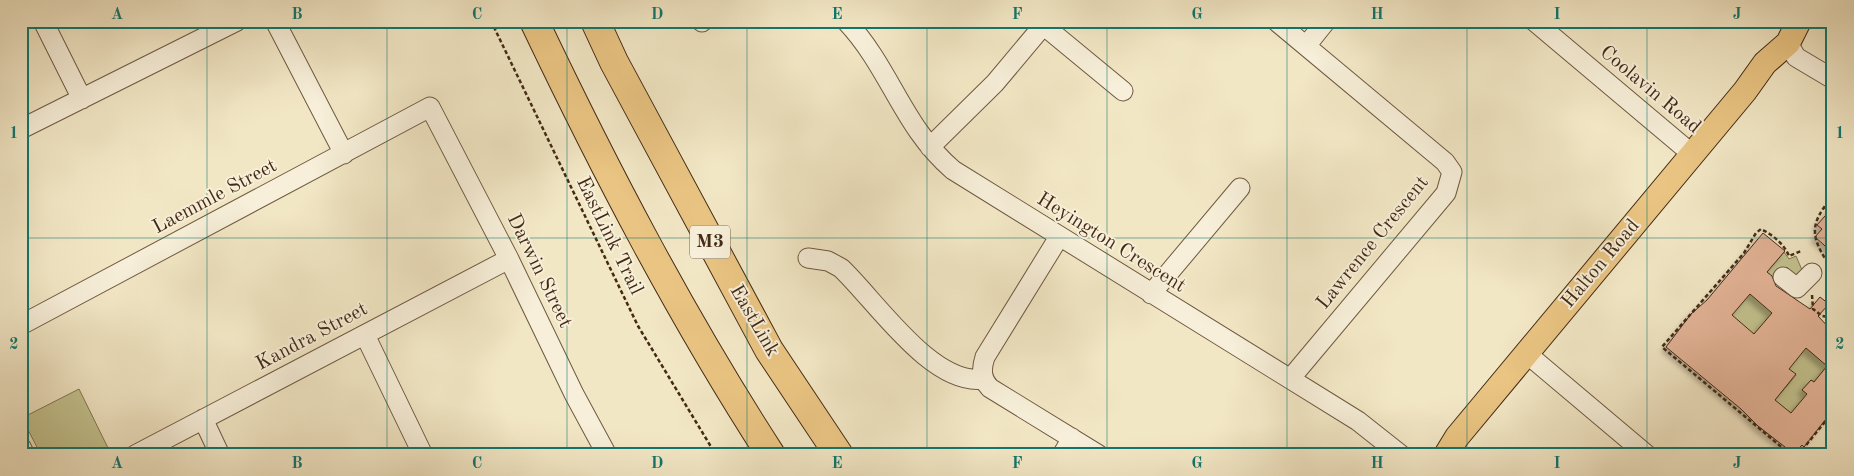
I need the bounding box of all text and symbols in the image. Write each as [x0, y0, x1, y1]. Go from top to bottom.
text: A [111, 7, 123, 23]
text: B [291, 7, 303, 23]
text: C [472, 7, 482, 23]
text: D [651, 7, 663, 23]
text: E [831, 7, 843, 23]
text: F [1012, 7, 1023, 23]
text: G [1191, 7, 1203, 23]
text: H [1370, 7, 1384, 23]
text: I [1553, 7, 1561, 23]
text: J [1733, 7, 1742, 23]
street label: Coolavin Road [1596, 42, 1704, 138]
text: 1 [9, 126, 19, 142]
text: 1 [1835, 126, 1845, 142]
street label: Laemmle Street [150, 156, 280, 238]
street label: Lawrence Crescent [1313, 172, 1433, 314]
street label: EastLink Trail [572, 174, 646, 298]
street label: Heyington Crescent [1033, 189, 1189, 297]
street label: Darwin Street [503, 211, 575, 331]
street label: Halton Road [1558, 216, 1644, 312]
road number: M3 [690, 226, 730, 258]
street label: EastLink [725, 282, 783, 360]
street label: Kandra Street [253, 299, 371, 375]
text: 2 [9, 337, 19, 353]
text: 2 [1835, 337, 1845, 353]
text: A [111, 456, 123, 472]
text: B [291, 456, 303, 472]
text: C [472, 456, 482, 472]
text: D [651, 456, 663, 472]
text: E [831, 456, 843, 472]
text: F [1012, 456, 1023, 472]
text: G [1191, 456, 1203, 472]
text: H [1370, 456, 1384, 472]
text: I [1553, 456, 1561, 472]
text: J [1733, 456, 1742, 472]

